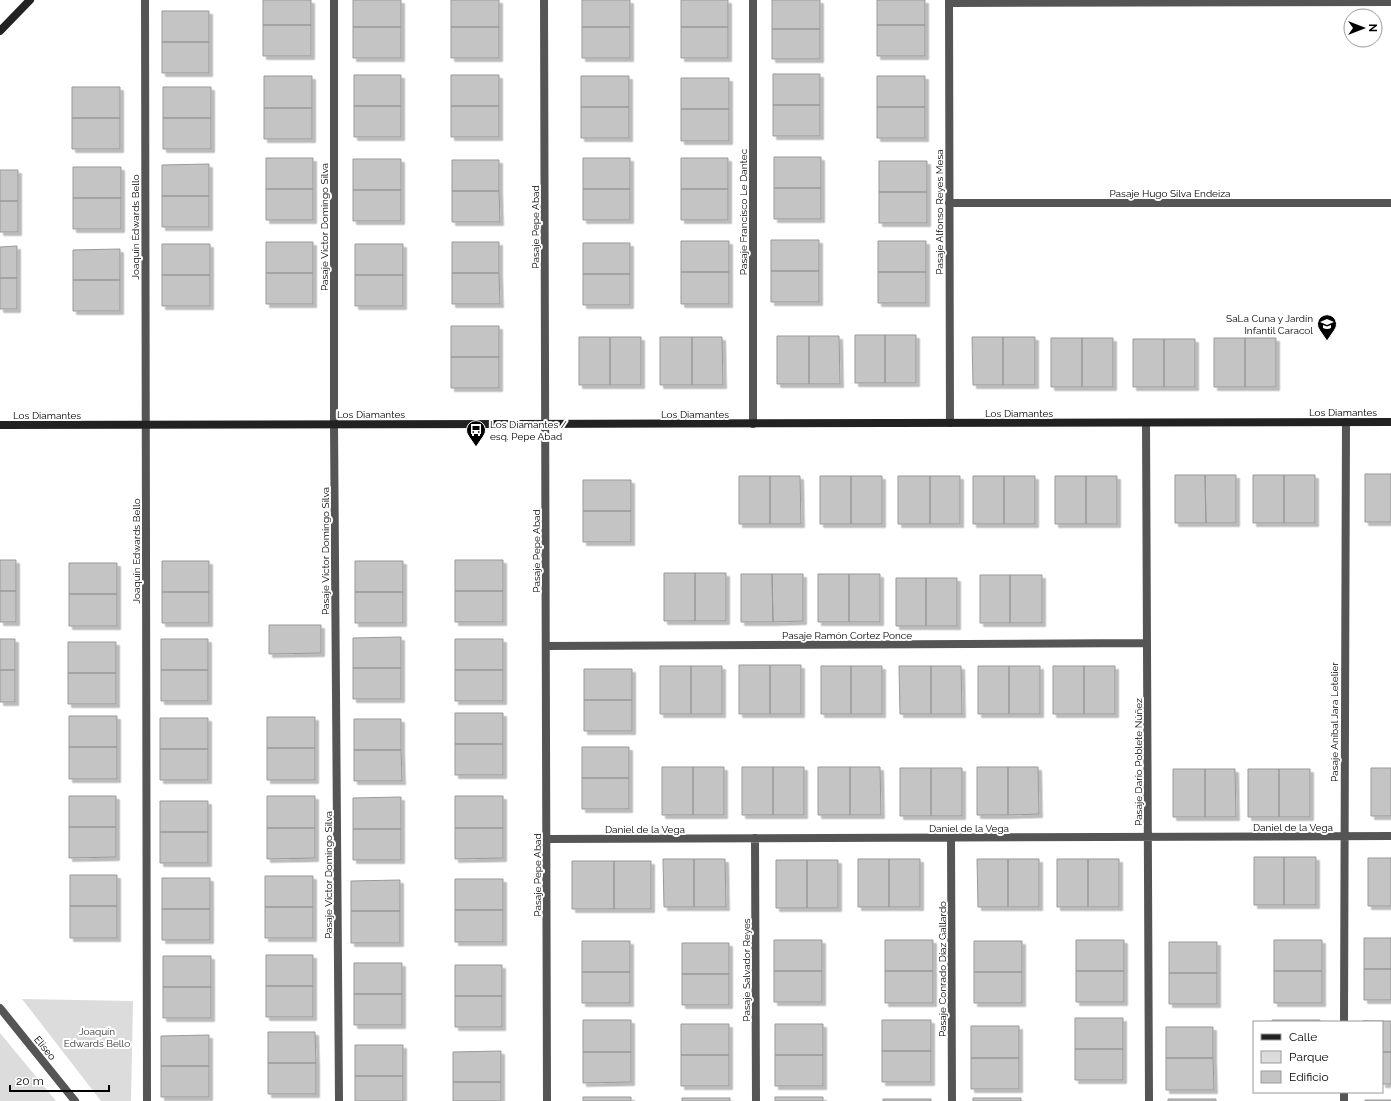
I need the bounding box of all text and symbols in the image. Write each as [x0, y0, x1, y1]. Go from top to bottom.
north arrow [1343, 8, 1383, 48]
text: N [1366, 24, 1379, 32]
street label: Pasaje Francisco Le Dantec [738, 148, 749, 275]
street label: Pasaje Alfonso Reyes Mesa [934, 149, 945, 275]
street label: Pasaje Víctor Domingo Silva [319, 163, 330, 291]
street label: Joaquín Edwards Bello [130, 174, 141, 280]
street label: Pasaje Pepe Abad [530, 185, 541, 269]
street label: Pasaje Hugo Silva Endeiza [1109, 188, 1231, 199]
place label: SaLa Cuna y Jardín Infantil Caracol [1226, 313, 1313, 336]
school or university icon: SaLa Cuna y Jardín Infantil Caracol [1316, 313, 1338, 341]
street label: Los Diamantes [1309, 407, 1377, 418]
street label: Los Diamantes [985, 408, 1053, 419]
street label: Los Diamantes [337, 409, 405, 420]
street label: Los Diamantes [661, 409, 729, 420]
street label: Los Diamantes [13, 410, 81, 421]
bus stop icon: Los Diamantes / esq. Pepe Abad [465, 419, 487, 447]
place label: Los Diamantes / esq. Pepe Abad [490, 419, 567, 442]
street label: Pasaje Víctor Domingo Silva [320, 487, 331, 615]
street label: Joaquín Edwards Bello [131, 498, 142, 604]
street label: Pasaje Pepe Abad [531, 509, 542, 593]
street label: Pasaje Ramón Cortez Ponce [782, 630, 912, 641]
street label: Pasaje Aníbal Jara Letelier [1329, 662, 1340, 782]
street label: Pasaje Dario Poblete Núñez [1133, 698, 1144, 826]
street label: Pasaje Víctor Domingo Silva [323, 811, 334, 939]
street label: Daniel de la Vega [1253, 822, 1333, 833]
street label: Daniel de la Vega [929, 823, 1009, 834]
street label: Daniel de la Vega [605, 824, 685, 835]
street label: Pasaje Pepe Abad [532, 833, 543, 917]
street label: Pasaje Conrado Díaz Gallardo [937, 901, 948, 1037]
street label: Pasaje Salvador Reyes [741, 918, 752, 1022]
legend [1253, 1021, 1383, 1093]
park label: Joaquín Edwards Bello [64, 1026, 130, 1049]
text: Calle [1289, 1030, 1317, 1044]
street label: Eliseo [32, 1034, 58, 1062]
text: Parque [1289, 1050, 1329, 1064]
scale bar [10, 1067, 109, 1093]
text: Edificio [1289, 1070, 1329, 1084]
text: 20 m [16, 1074, 44, 1088]

